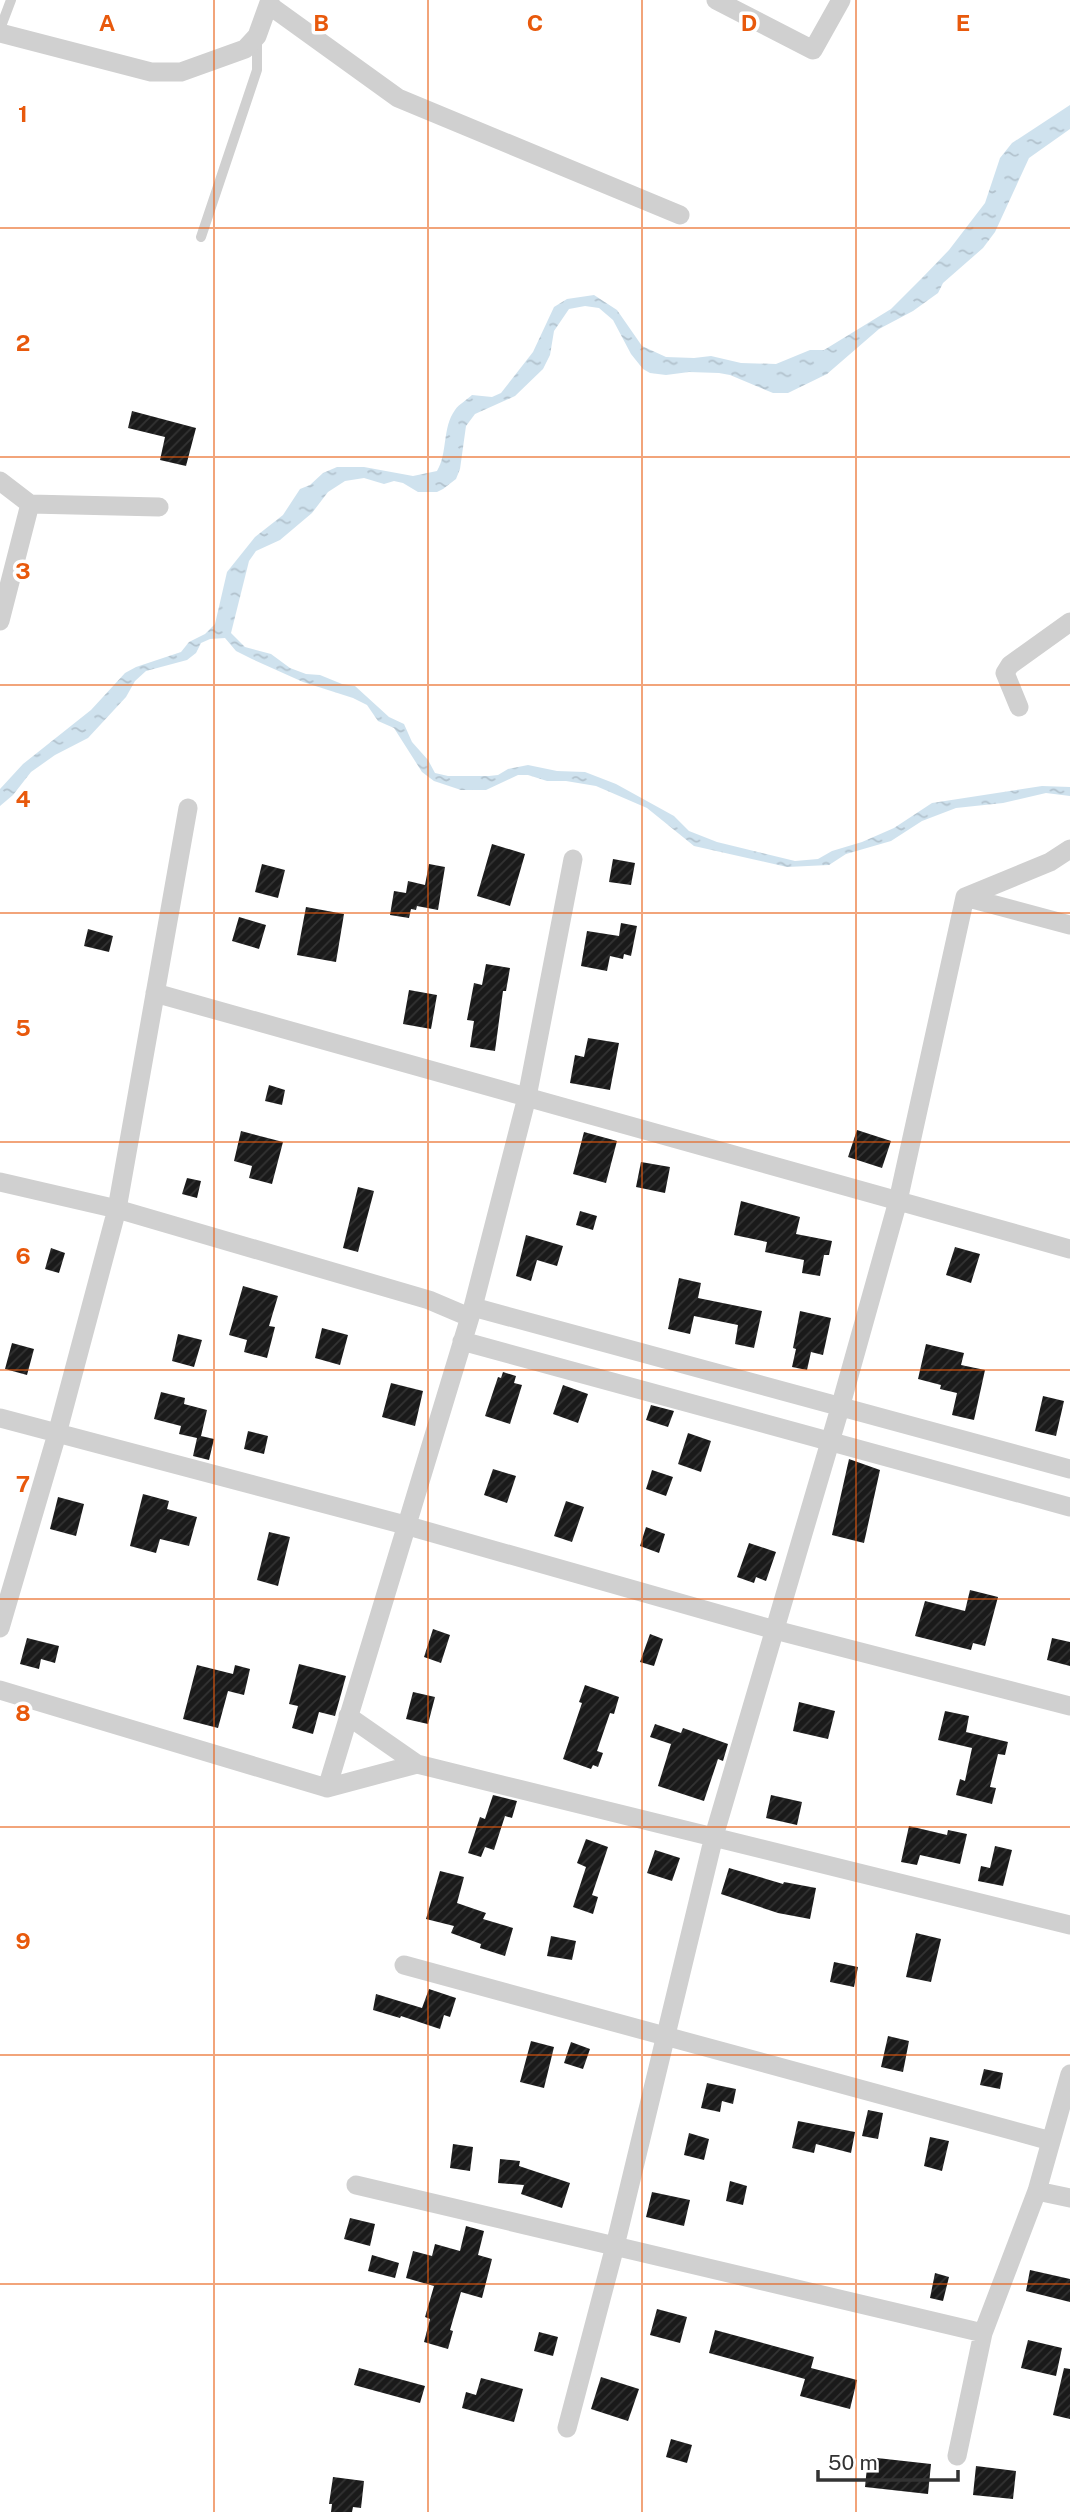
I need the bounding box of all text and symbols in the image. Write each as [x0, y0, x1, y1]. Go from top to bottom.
text: A [99, 9, 116, 36]
text: B [313, 9, 329, 36]
text: C [527, 9, 543, 36]
text: D [741, 9, 757, 36]
text: E [956, 9, 970, 36]
text: 1 [18, 100, 28, 127]
text: 2 [16, 329, 30, 356]
text: 3 [15, 557, 31, 584]
text: 4 [15, 785, 31, 812]
text: 5 [15, 1014, 31, 1041]
text: 6 [15, 1242, 31, 1269]
text: 7 [16, 1470, 30, 1497]
text: 8 [15, 1699, 31, 1726]
text: 9 [15, 1927, 31, 1954]
scale bar [818, 2438, 958, 2482]
text: 50 m [828, 2450, 878, 2475]

